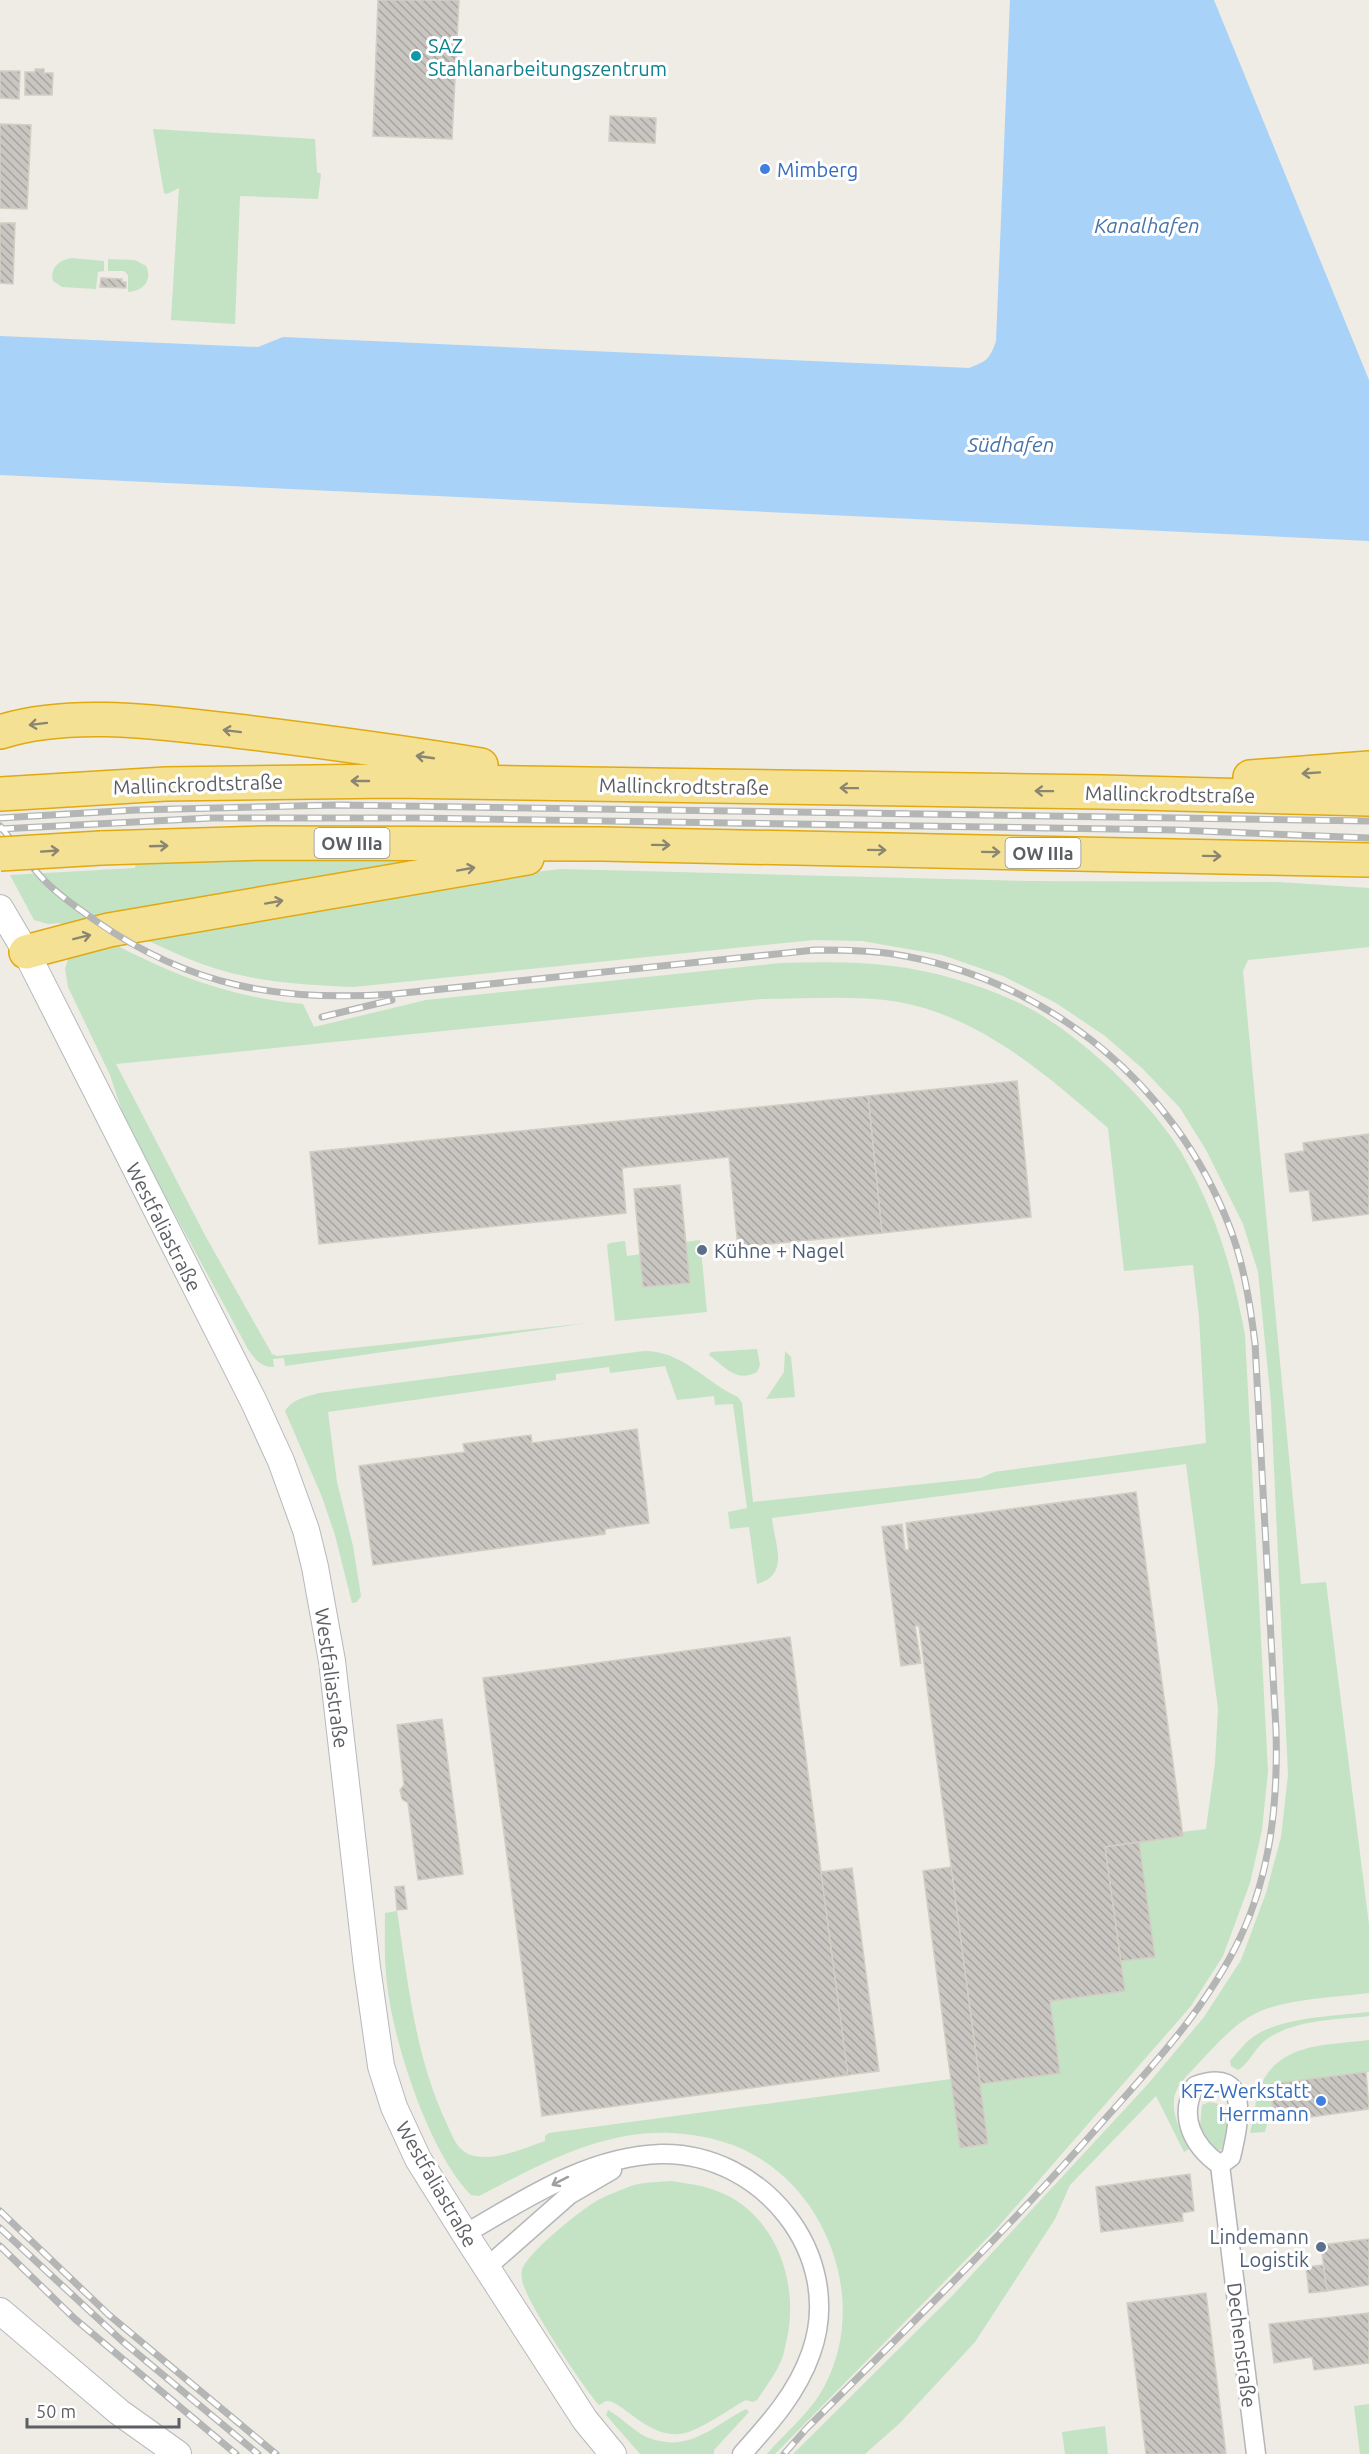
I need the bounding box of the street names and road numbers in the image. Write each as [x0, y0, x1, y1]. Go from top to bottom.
street label: Mallinckrodtstraße [113, 770, 283, 798]
street label: Mallinckrodtstraße [599, 773, 769, 799]
street label: Mallinckrodtstraße [1085, 781, 1255, 807]
road number: OW IIIa [314, 828, 389, 858]
road number: OW IIIa [1006, 838, 1080, 868]
street label: Westfaliastraße [122, 1159, 206, 1295]
street label: Westfaliastraße [311, 1606, 353, 1750]
street label: Westfaliastraße [392, 2117, 482, 2251]
street label: Dechenstraße [1223, 2281, 1261, 2409]

